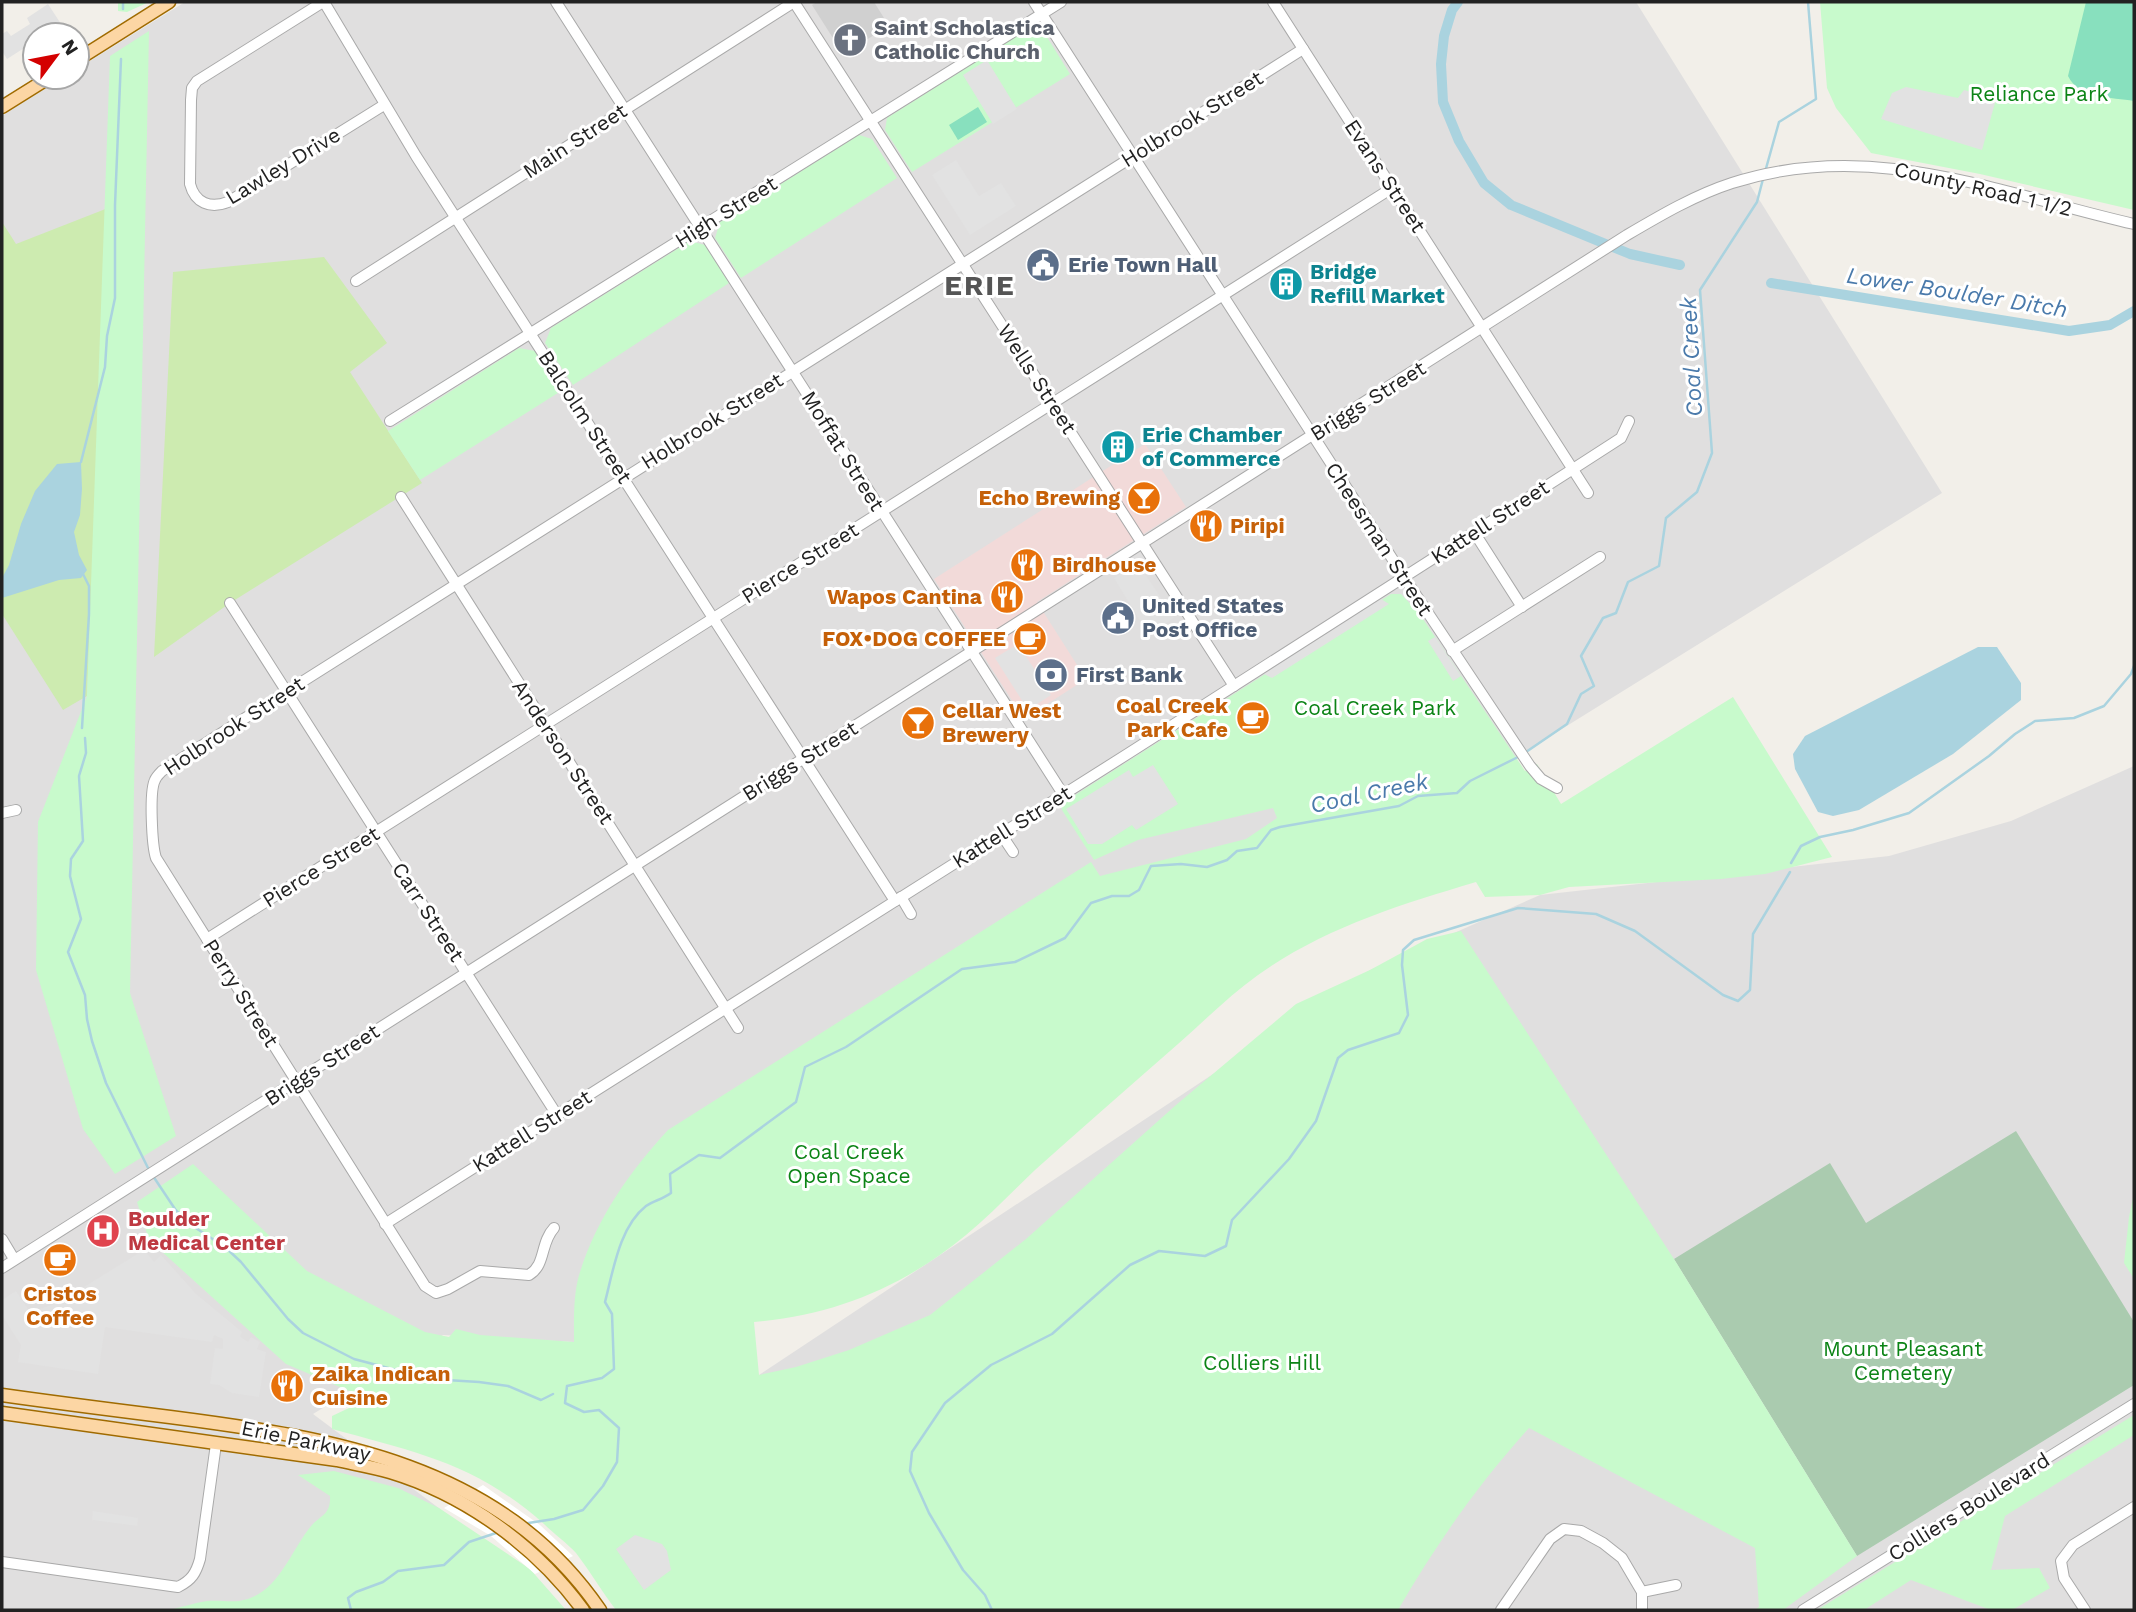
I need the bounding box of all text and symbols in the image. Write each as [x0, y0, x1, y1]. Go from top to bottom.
place label: Saint Scholastica Catholic Church [874, 15, 1056, 64]
north arrow [21, 21, 91, 91]
church icon: Saint Scholastica Catholic Church [831, 21, 869, 59]
text: N [57, 35, 83, 59]
street label: Holbrook Street [1116, 65, 1268, 172]
park label: Reliance Park [1970, 81, 2109, 106]
street label: Main Street [518, 98, 631, 183]
street label: Evans Street [1340, 115, 1431, 237]
street label: Lawley Drive [221, 122, 345, 210]
street label: County Road 1 1/2 [1892, 156, 2074, 221]
street label: High Street [670, 170, 782, 253]
public building icon: Erie Town Hall [1024, 246, 1062, 284]
place label: Erie Town Hall [1068, 252, 1218, 277]
place label: Bridge Refill Market [1310, 259, 1445, 308]
water label: Lower Boulder Ditch [1845, 262, 2069, 323]
building icon: Bridge Refill Market [1267, 265, 1305, 303]
district label: ERIE [944, 269, 1016, 302]
water label: Coal Creek [1675, 295, 1708, 418]
street label: Wells Street [993, 319, 1082, 438]
street label: Balcolm Street [533, 346, 638, 488]
street label: Briggs Street [1305, 355, 1430, 446]
street label: Holbrook Street [636, 367, 788, 474]
street label: Moffat Street [797, 386, 890, 515]
place label: Erie Chamber of Commerce [1142, 422, 1282, 471]
building icon: Erie Chamber of Commerce [1099, 428, 1137, 466]
street label: Cheesman Street [1320, 457, 1438, 620]
street label: Kattell Street [1426, 474, 1554, 569]
bar icon: Echo Brewing [1125, 479, 1163, 517]
place label: Echo Brewing [978, 485, 1120, 510]
restaurant icon: Piripi [1187, 507, 1225, 545]
place label: Piripi [1230, 513, 1285, 538]
street label: Pierce Street [737, 517, 863, 608]
restaurant icon: Birdhouse [1008, 546, 1046, 584]
place label: Birdhouse [1052, 552, 1156, 577]
restaurant icon: Wapos Cantina [988, 578, 1026, 616]
place label: Wapos Cantina [827, 584, 983, 609]
place label: United States Post Office [1142, 593, 1284, 642]
public building icon: United States Post Office [1099, 599, 1137, 637]
cafe icon: FOX•DOG COFFEE [1011, 620, 1049, 658]
place label: FOX•DOG COFFEE [822, 626, 1006, 651]
bank icon: First Bank [1032, 656, 1070, 694]
place label: First Bank [1076, 662, 1184, 687]
street label: Holbrook Street [159, 671, 309, 780]
street label: Anderson Street [507, 675, 620, 829]
place label: Coal Creek Park Cafe [1116, 693, 1229, 742]
park label: Coal Creek Park [1294, 695, 1456, 720]
place label: Cellar West Brewery [942, 698, 1061, 747]
cafe icon: Coal Creek Park Cafe [1234, 699, 1272, 737]
bar icon: Cellar West Brewery [899, 704, 937, 742]
street label: Briggs Street [737, 715, 862, 806]
water label: Coal Creek [1308, 768, 1432, 819]
street label: Kattell Street [948, 780, 1076, 873]
street label: Pierce Street [258, 821, 384, 912]
street label: Carr Street [387, 857, 470, 966]
street label: Perry Street [198, 934, 285, 1051]
street label: Briggs Street [260, 1018, 384, 1111]
street label: Kattell Street [468, 1084, 596, 1177]
park label: Coal Creek Open Space [787, 1139, 911, 1188]
place label: Boulder Medical Center [128, 1206, 285, 1255]
hospital icon: Boulder Medical Center [84, 1212, 122, 1250]
cafe icon: Cristos Coffee [41, 1241, 79, 1279]
place label: Cristos Coffee [23, 1281, 97, 1330]
park label: Mount Pleasant Cemetery [1823, 1336, 1983, 1385]
park label: Colliers Hill [1203, 1350, 1321, 1375]
place label: Zaika Indican Cuisine [312, 1361, 451, 1410]
restaurant icon: Zaika Indican Cuisine [268, 1367, 306, 1405]
street label: Erie Parkway [239, 1415, 373, 1466]
street label: Colliers Boulevard [1884, 1447, 2054, 1566]

